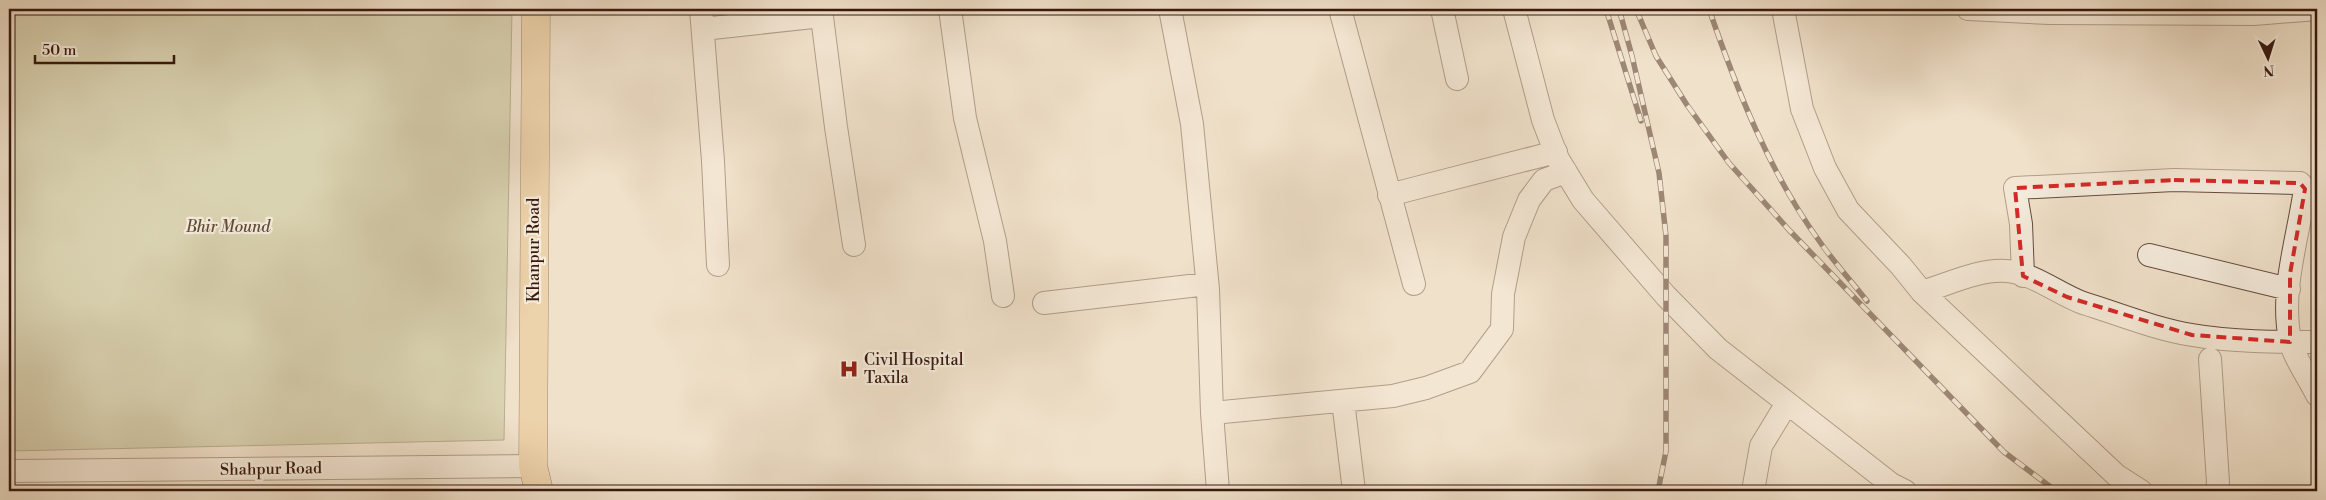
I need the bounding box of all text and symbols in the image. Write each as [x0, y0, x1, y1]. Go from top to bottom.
scale bar [35, 32, 174, 64]
north arrow [2244, 32, 2294, 82]
text: 50 m [42, 41, 76, 60]
text: N [2263, 61, 2275, 79]
street label: Khanpur Road [524, 198, 544, 302]
park label: Bhir Mound [185, 217, 271, 237]
place label: Civil Hospital Taxila [864, 350, 964, 388]
hospital icon: Civil Hospital Taxila [838, 358, 860, 380]
street label: Shahpur Road [220, 458, 322, 480]

